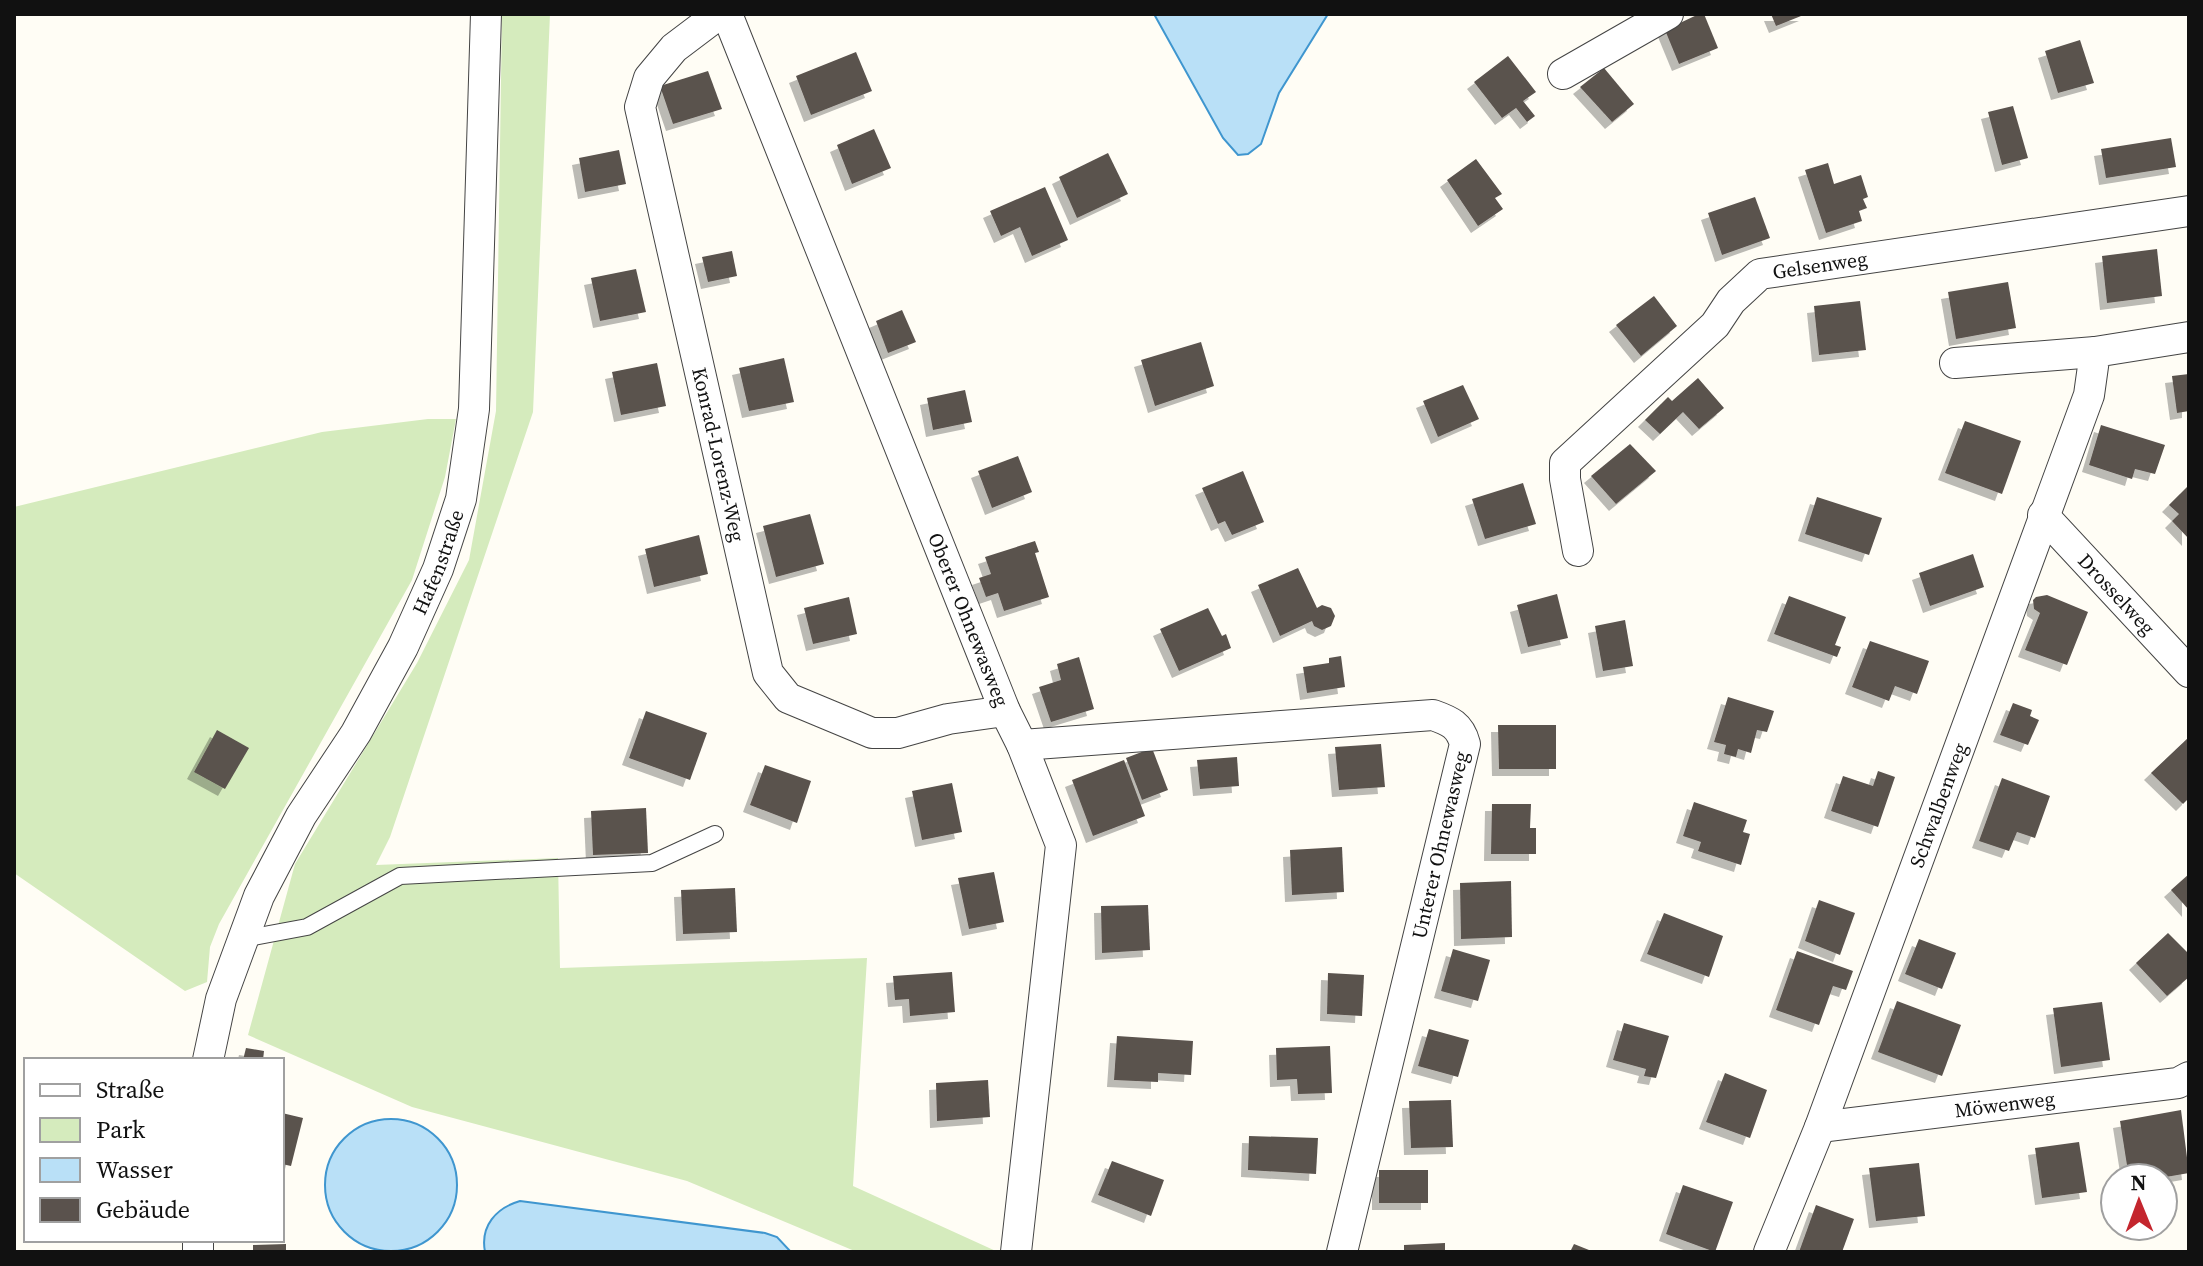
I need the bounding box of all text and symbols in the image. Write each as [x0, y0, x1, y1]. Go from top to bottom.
street label: Gelsenweg [1771, 244, 1869, 286]
street label: Konrad-Lorenz-Weg [685, 365, 752, 544]
street label: Hafenstraße [405, 506, 471, 619]
street label: Oberer Ohnewasweg [921, 528, 1016, 711]
street label: Drosselweg [2072, 547, 2162, 641]
street label: Schwalbenweg [1903, 739, 1974, 871]
street label: Unterer Ohnewasweg [1405, 748, 1475, 942]
legend [24, 1058, 284, 1242]
text: Straße [96, 1073, 164, 1106]
street label: Möwenweg [1953, 1084, 2056, 1124]
text: Park [96, 1113, 146, 1146]
text: Wasser [96, 1153, 173, 1186]
north arrow [2099, 1162, 2179, 1242]
text: N [2130, 1167, 2147, 1197]
text: Gebäude [96, 1193, 190, 1226]

